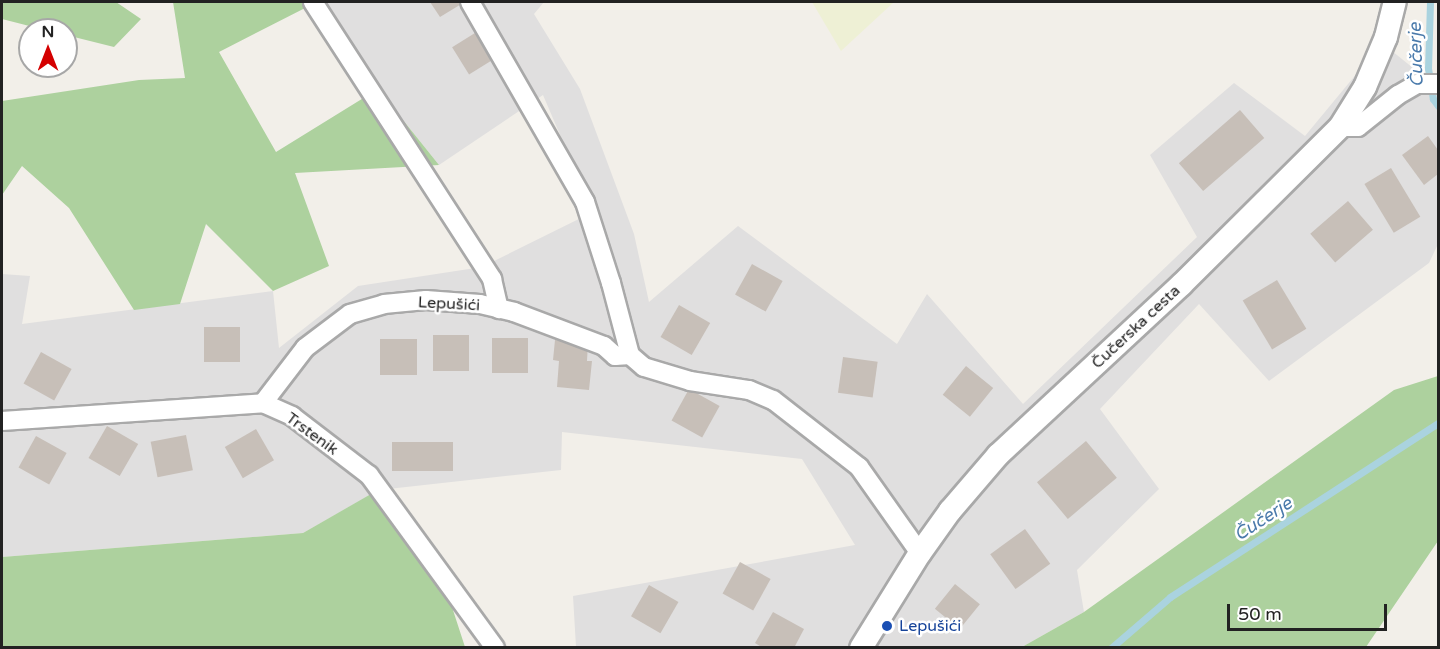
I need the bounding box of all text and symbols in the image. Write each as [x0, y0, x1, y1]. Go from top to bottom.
north arrow [18, 18, 78, 78]
text: N [42, 22, 54, 42]
water label: Čučerje [1404, 22, 1428, 88]
street label: Čučerska cesta [1088, 281, 1184, 373]
street label: Lepušići [417, 293, 481, 315]
street label: Trstenik [282, 409, 342, 459]
water label: Čučerje [1230, 492, 1296, 546]
scale bar [1230, 592, 1390, 630]
text: 50 m [1238, 603, 1282, 625]
place label: Lepušići [899, 616, 961, 636]
marker: Lepušići [880, 619, 894, 633]

